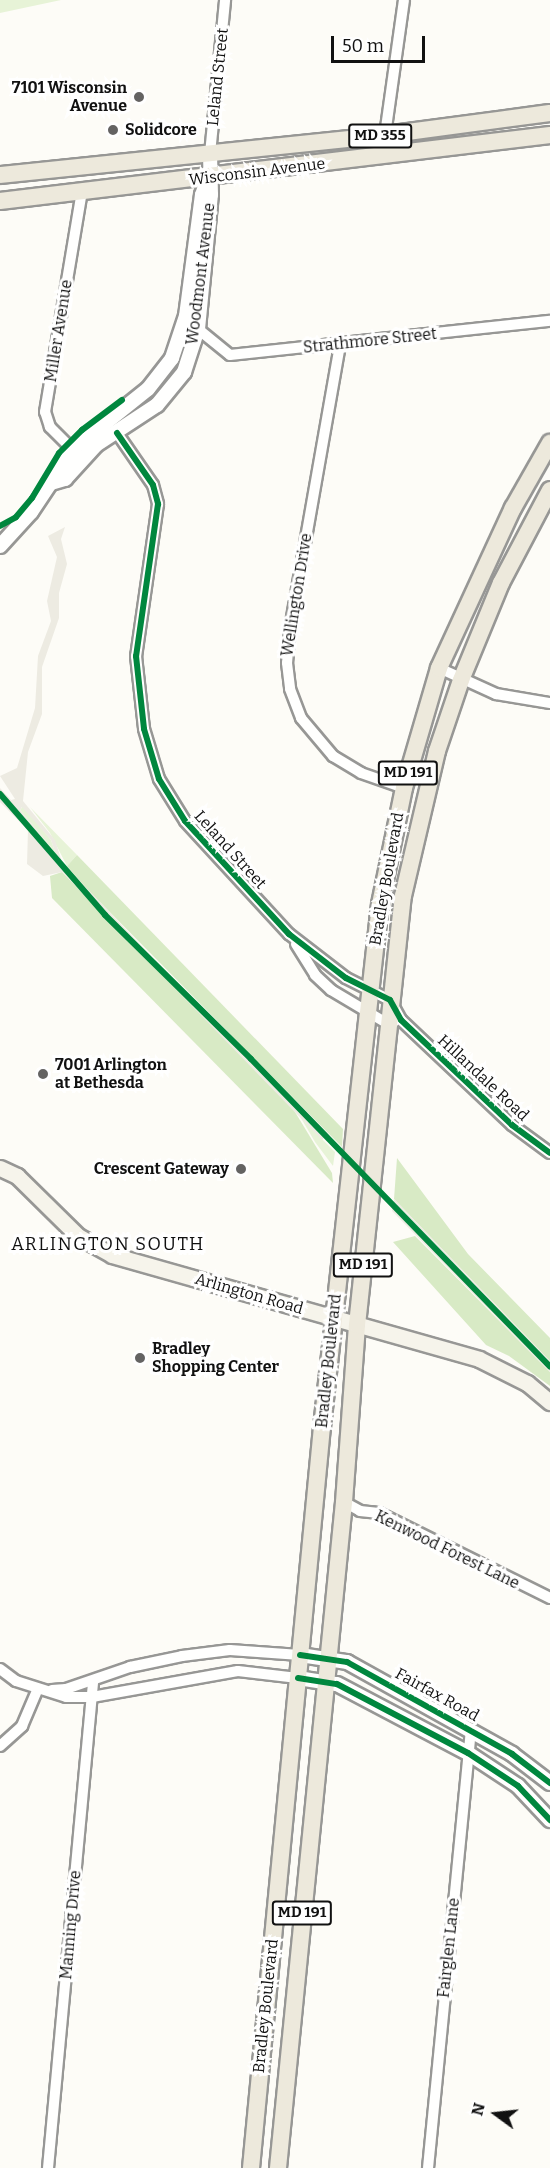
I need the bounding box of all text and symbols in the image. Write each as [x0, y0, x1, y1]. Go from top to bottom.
scale bar [334, 24, 428, 62]
street label: Leland Street [203, 27, 233, 127]
text: 50 m [342, 35, 384, 57]
place label: 7101 Wisconsin Avenue [12, 78, 127, 116]
marker: 7101 Wisconsin Avenue [132, 90, 146, 104]
place label: Solidcore [125, 120, 197, 140]
marker: Solidcore [106, 123, 120, 137]
road number: MD 355 [347, 124, 413, 148]
street label: Wisconsin Avenue [188, 154, 326, 190]
street label: Woodmont Avenue [183, 202, 219, 346]
street label: Miller Avenue [41, 278, 77, 384]
street label: Strathmore Street [302, 324, 438, 358]
street label: Wellington Drive [278, 532, 316, 658]
road number: MD 191 [376, 761, 440, 785]
street label: Leland Street [190, 807, 270, 893]
street label: Bradley Boulevard [366, 811, 408, 947]
street label: Hillandale Road [433, 1031, 533, 1125]
place label: 7001 Arlington at Bethesda [55, 1055, 167, 1093]
marker: 7001 Arlington at Bethesda [36, 1067, 50, 1081]
place label: Crescent Gateway [94, 1159, 229, 1179]
marker: Crescent Gateway [234, 1162, 248, 1176]
district label: ARLINGTON SOUTH [11, 1233, 205, 1255]
road number: MD 191 [332, 1253, 394, 1277]
street label: Arlington Road [193, 1269, 305, 1319]
street label: Bradley Boulevard [312, 1293, 346, 1429]
place label: Bradley Shopping Center [152, 1339, 279, 1377]
marker: Bradley Shopping Center [133, 1351, 147, 1365]
street label: Kenwood Forest Lane [372, 1507, 522, 1593]
street label: Fairfax Road [392, 1664, 482, 1726]
street label: Manning Drive [57, 1870, 85, 1980]
street label: Fairglen Lane [434, 1897, 464, 1999]
road number: MD 191 [270, 1901, 334, 1925]
street label: Bradley Boulevard [249, 1938, 283, 2074]
north arrow [466, 2084, 526, 2144]
text: N [467, 2101, 489, 2118]

